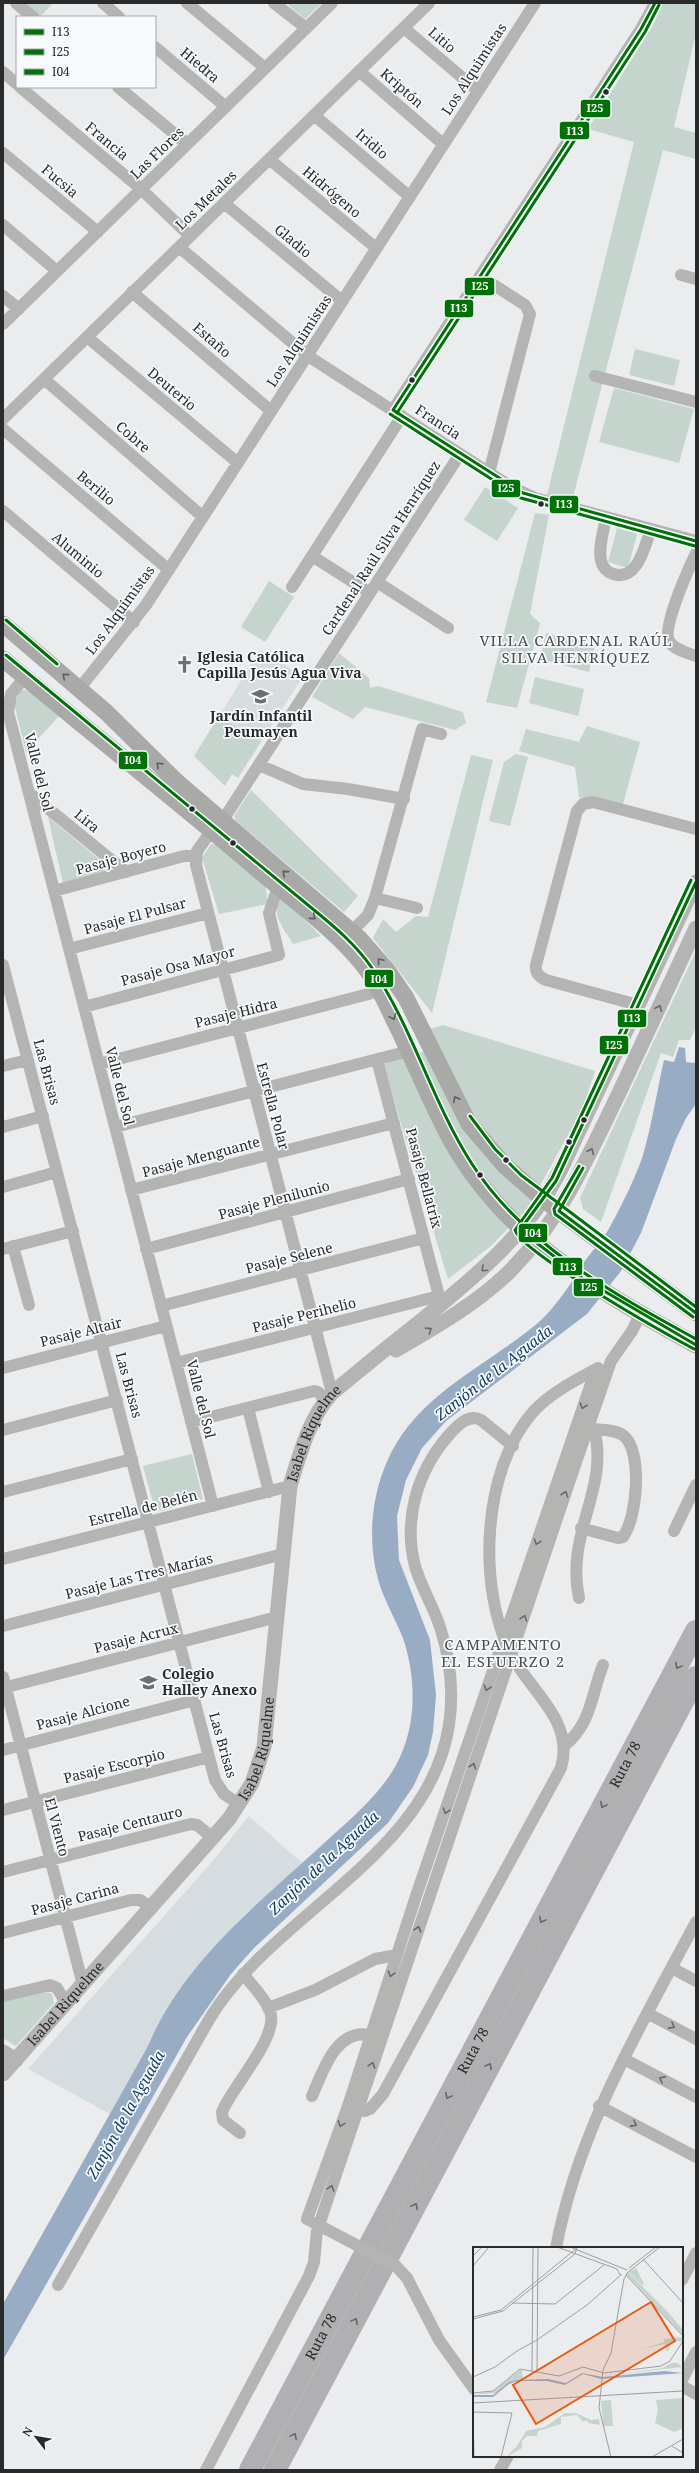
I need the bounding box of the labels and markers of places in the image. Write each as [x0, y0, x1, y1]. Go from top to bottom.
unlabelled marker [601, 87, 611, 97]
unlabelled marker [407, 375, 417, 385]
unlabelled marker [536, 499, 546, 509]
place label: Iglesia Católica Capilla Jesús Agua Viva [197, 647, 362, 682]
church icon: Iglesia Católica Capilla Jesús Agua Viva [174, 655, 194, 675]
school or university icon: Jardín Infantil Peumayen [251, 686, 271, 706]
place label: Jardín Infantil Peumayen [209, 706, 312, 741]
unlabelled marker [187, 804, 197, 814]
unlabelled marker [228, 838, 238, 848]
unlabelled marker [579, 1115, 589, 1125]
unlabelled marker [564, 1137, 574, 1147]
unlabelled marker [501, 1155, 511, 1165]
unlabelled marker [475, 1170, 485, 1180]
place label: Colegio Halley Anexo [162, 1664, 257, 1699]
school or university icon: Colegio Halley Anexo [139, 1672, 159, 1692]

